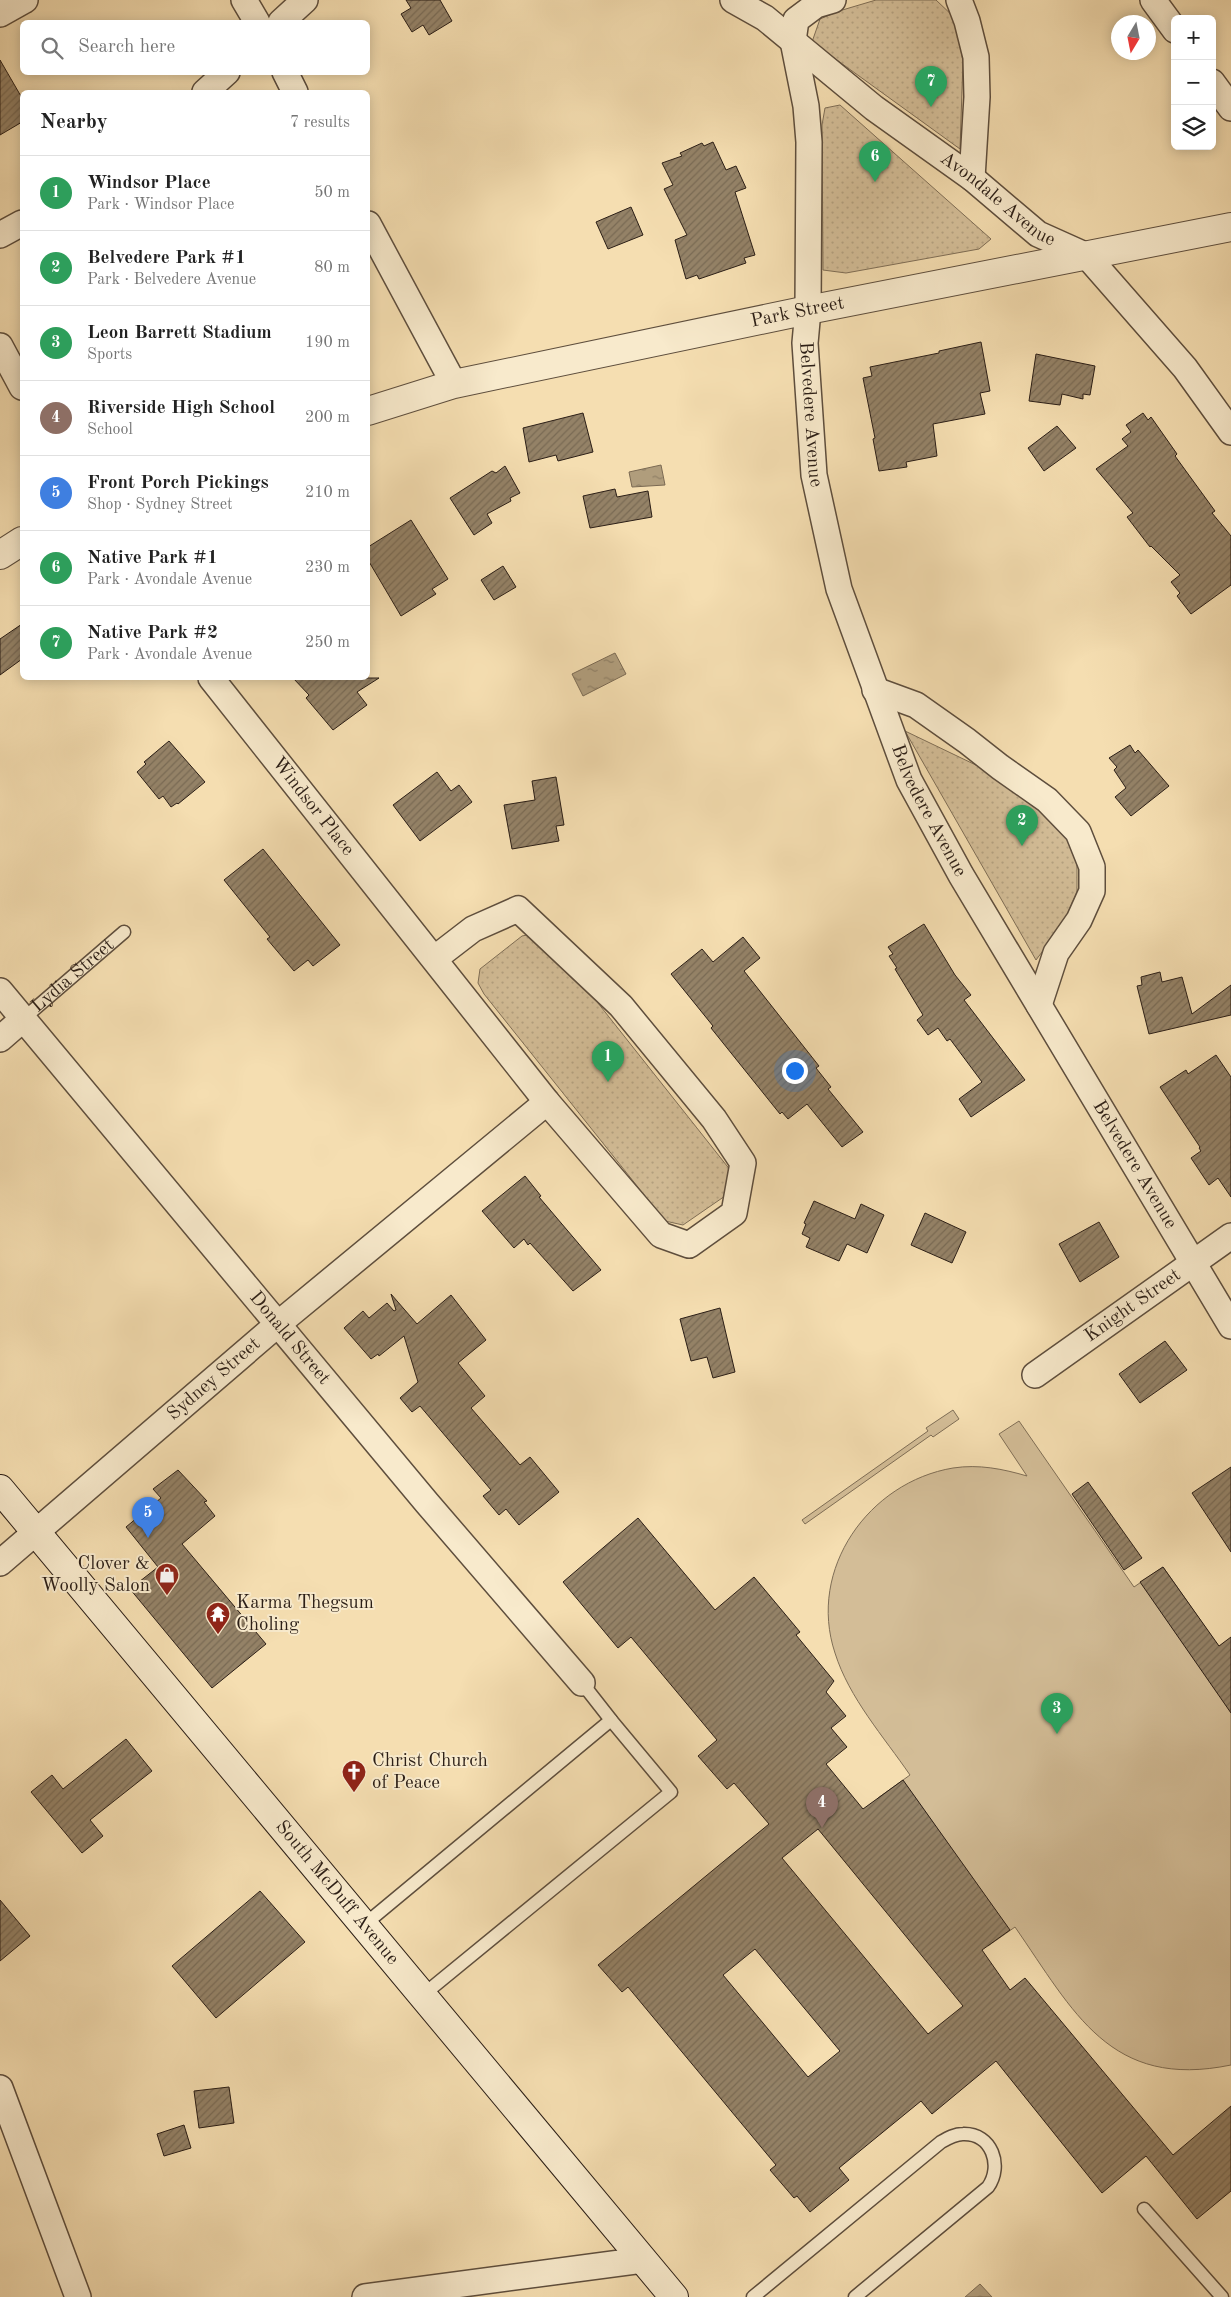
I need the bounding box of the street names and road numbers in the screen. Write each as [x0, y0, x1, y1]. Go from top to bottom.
street label: Avondale Avenue [936, 149, 1058, 250]
street label: Park Street [749, 294, 846, 331]
street label: Belvedere Avenue [795, 341, 826, 489]
street label: Belvedere Avenue [887, 742, 970, 880]
street label: Windsor Place [268, 754, 358, 860]
street label: Lydia Street [28, 935, 118, 1016]
street label: Belvedere Avenue [1089, 1097, 1180, 1232]
street label: Knight Street [1081, 1265, 1184, 1346]
street label: Donald Street [245, 1288, 334, 1388]
street label: Sydney Street [164, 1334, 264, 1424]
street label: South McDuff Avenue [272, 1817, 402, 1969]

